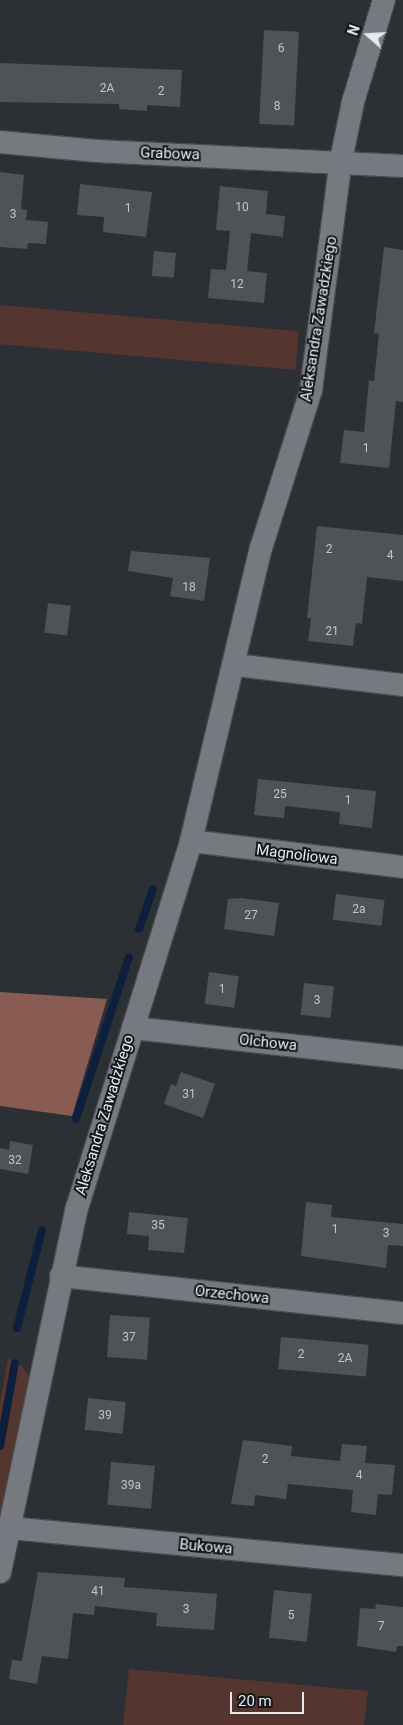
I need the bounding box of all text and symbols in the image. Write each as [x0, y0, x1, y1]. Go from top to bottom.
north arrow [343, 10, 393, 60]
text: N [345, 23, 363, 37]
house number: 6 [278, 42, 284, 56]
house number: 2A [100, 82, 114, 96]
house number: 2 [158, 85, 164, 99]
house number: 8 [274, 100, 280, 114]
street label: Grabowa [140, 144, 200, 164]
house number: 10 [235, 201, 249, 215]
house number: 1 [125, 202, 131, 216]
house number: 3 [10, 208, 16, 222]
street label: Aleksandra Zawadzkiego [297, 235, 341, 403]
house number: 12 [230, 278, 244, 292]
house number: 1 [363, 442, 369, 456]
house number: 2 [326, 543, 332, 557]
house number: 4 [387, 549, 393, 563]
house number: 18 [182, 581, 196, 595]
house number: 21 [325, 625, 339, 639]
house number: 25 [273, 788, 287, 802]
house number: 1 [345, 794, 351, 808]
street label: Magnoliowa [255, 841, 339, 869]
house number: 2a [352, 903, 366, 917]
house number: 27 [244, 909, 258, 923]
house number: 1 [219, 983, 225, 997]
house number: 3 [314, 994, 320, 1008]
street label: Olchowa [238, 1031, 298, 1055]
street label: Aleksandra Zawadzkiego [72, 1033, 138, 1197]
house number: 31 [182, 1088, 196, 1102]
house number: 32 [8, 1154, 22, 1168]
house number: 35 [151, 1219, 165, 1233]
house number: 1 [332, 1223, 338, 1237]
house number: 3 [383, 1227, 389, 1241]
street label: Orzechowa [194, 1282, 270, 1308]
house number: 37 [122, 1331, 136, 1345]
house number: 2 [298, 1348, 304, 1362]
house number: 2A [338, 1352, 352, 1366]
house number: 39 [98, 1409, 112, 1423]
house number: 2 [262, 1453, 268, 1467]
house number: 4 [356, 1469, 362, 1483]
house number: 39a [121, 1479, 141, 1493]
street label: Bukowa [179, 1536, 233, 1558]
house number: 41 [91, 1585, 105, 1599]
house number: 3 [183, 1603, 189, 1617]
house number: 5 [288, 1609, 294, 1623]
house number: 7 [378, 1620, 384, 1634]
scale bar [233, 1682, 307, 1714]
text: 20 m [238, 1692, 272, 1710]

